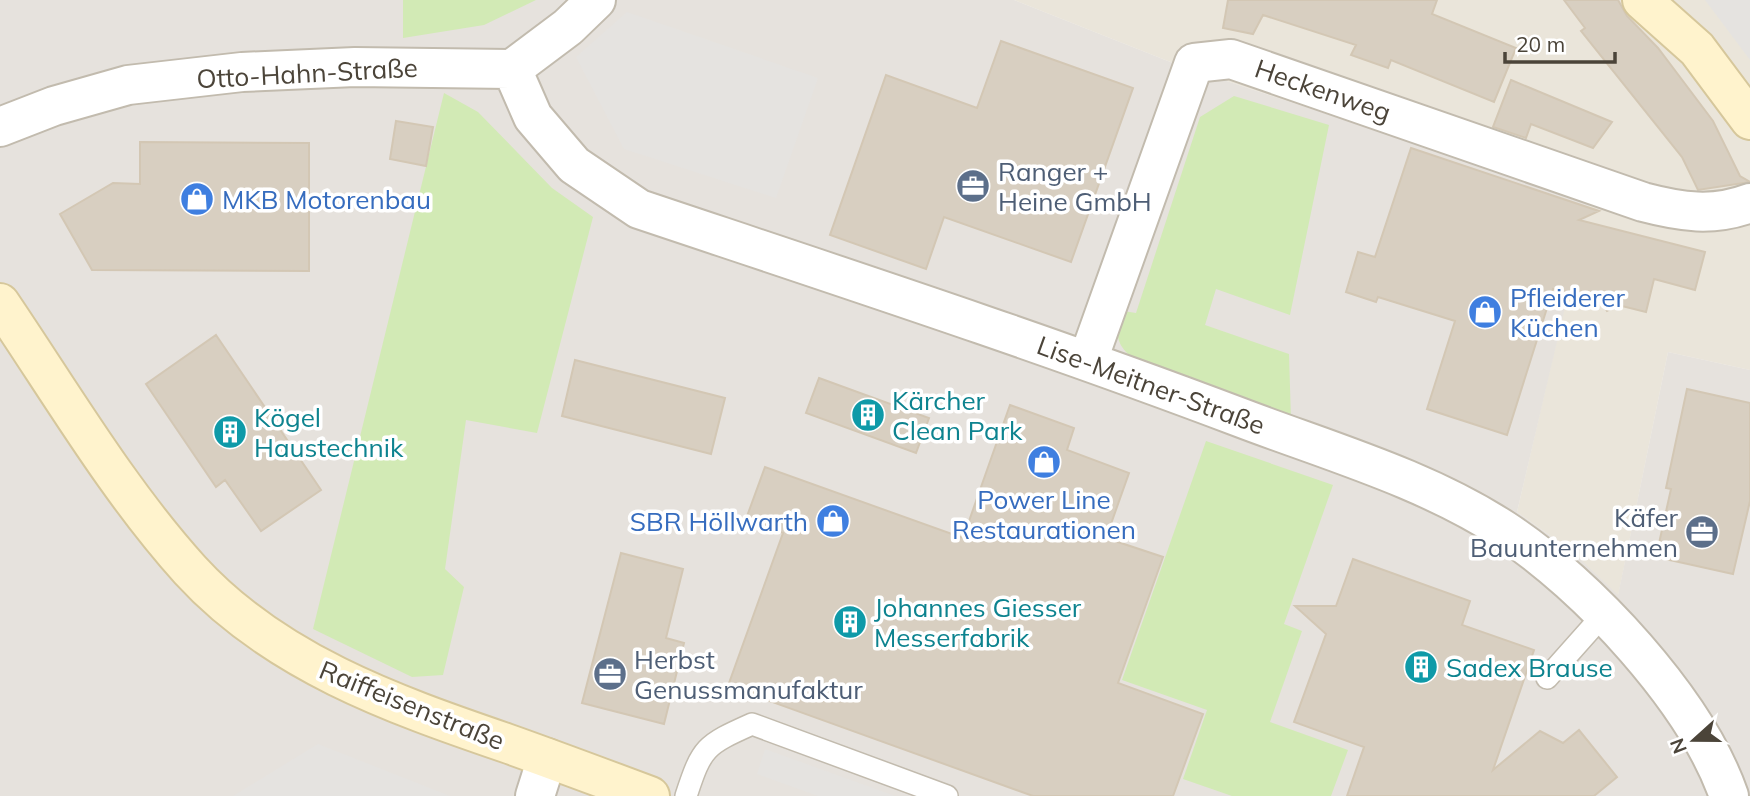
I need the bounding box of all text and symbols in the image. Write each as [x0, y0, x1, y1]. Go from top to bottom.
scale bar [1505, 21, 1615, 65]
text: 20 m [1516, 31, 1565, 57]
street label: Otto-Hahn-Straße [196, 51, 418, 95]
street label: Heckenweg [1251, 51, 1395, 129]
place label: Ranger + Heine GmbH [998, 155, 1152, 218]
office icon: Ranger + Heine GmbH [954, 167, 992, 205]
shop icon: MKB Motorenbau [178, 180, 216, 218]
place label: MKB Motorenbau [222, 183, 431, 216]
place label: Pfleiderer Küchen [1510, 281, 1625, 344]
shop icon: Pfleiderer Küchen [1466, 293, 1504, 331]
street label: Lise-Meitner-Straße [1033, 328, 1269, 442]
place label: Kärcher Clean Park [892, 384, 1023, 447]
building icon: Kärcher Clean Park [849, 396, 887, 434]
place label: Kögel Haustechnik [254, 401, 404, 464]
building icon: Kögel Haustechnik [211, 413, 249, 451]
shop icon: Power Line Restaurationen [1025, 443, 1063, 481]
place label: Power Line Restaurationen [952, 483, 1136, 546]
place label: Käfer Bauunternehmen [1470, 501, 1679, 564]
shop icon: SBR Höllwarth [814, 502, 852, 540]
place label: SBR Höllwarth [630, 505, 808, 538]
office icon: Käfer Bauunternehmen [1683, 513, 1721, 551]
place label: Johannes Giesser Messerfabrik [874, 591, 1082, 654]
building icon: Johannes Giesser Messerfabrik [831, 603, 869, 641]
place label: Herbst Genussmanufaktur [634, 643, 863, 706]
building icon: Sadex Brause [1402, 648, 1440, 686]
place label: Sadex Brause [1446, 651, 1613, 684]
street label: Raiffeisenstraße [315, 653, 509, 757]
office icon: Herbst Genussmanufaktur [591, 655, 629, 693]
north arrow [1659, 705, 1729, 775]
text: N [1664, 735, 1692, 757]

